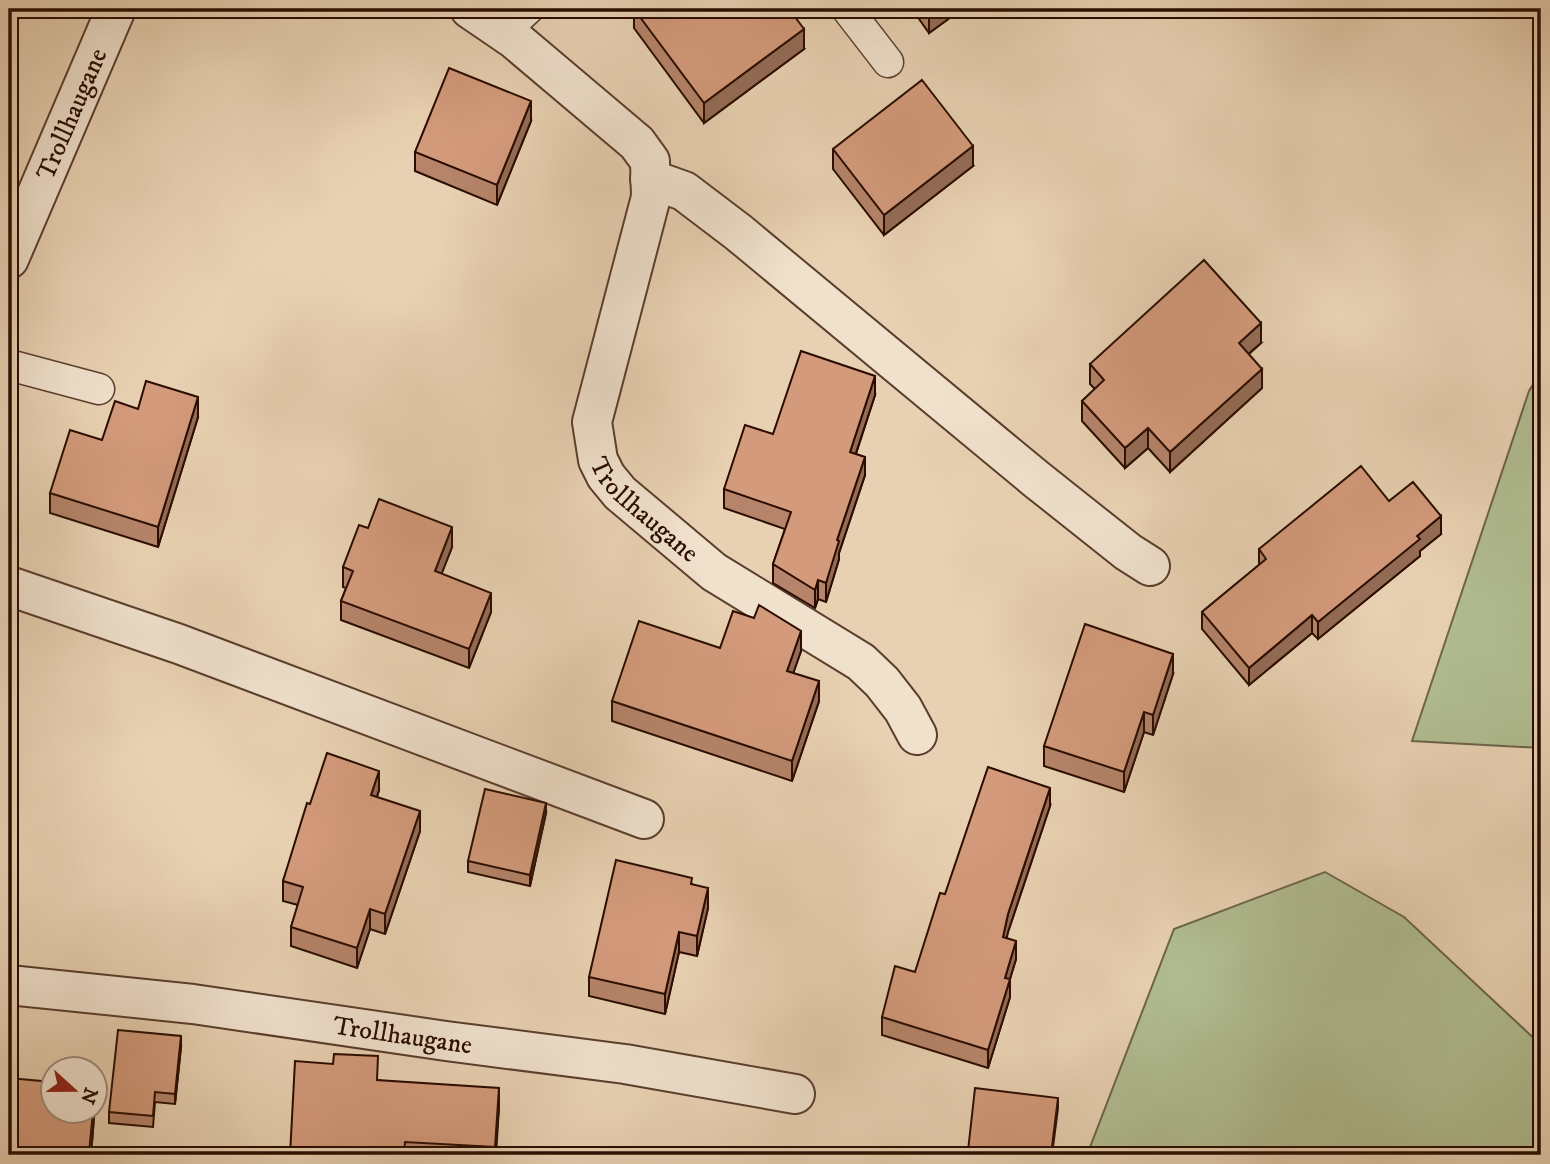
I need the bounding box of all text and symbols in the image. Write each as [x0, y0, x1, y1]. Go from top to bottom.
street label: Trollhaugane [30, 43, 115, 185]
street label: Trollhaugane [581, 452, 705, 570]
street label: Trollhaugane [331, 1010, 474, 1062]
north arrow [38, 1056, 108, 1126]
text: N [75, 1084, 102, 1107]

